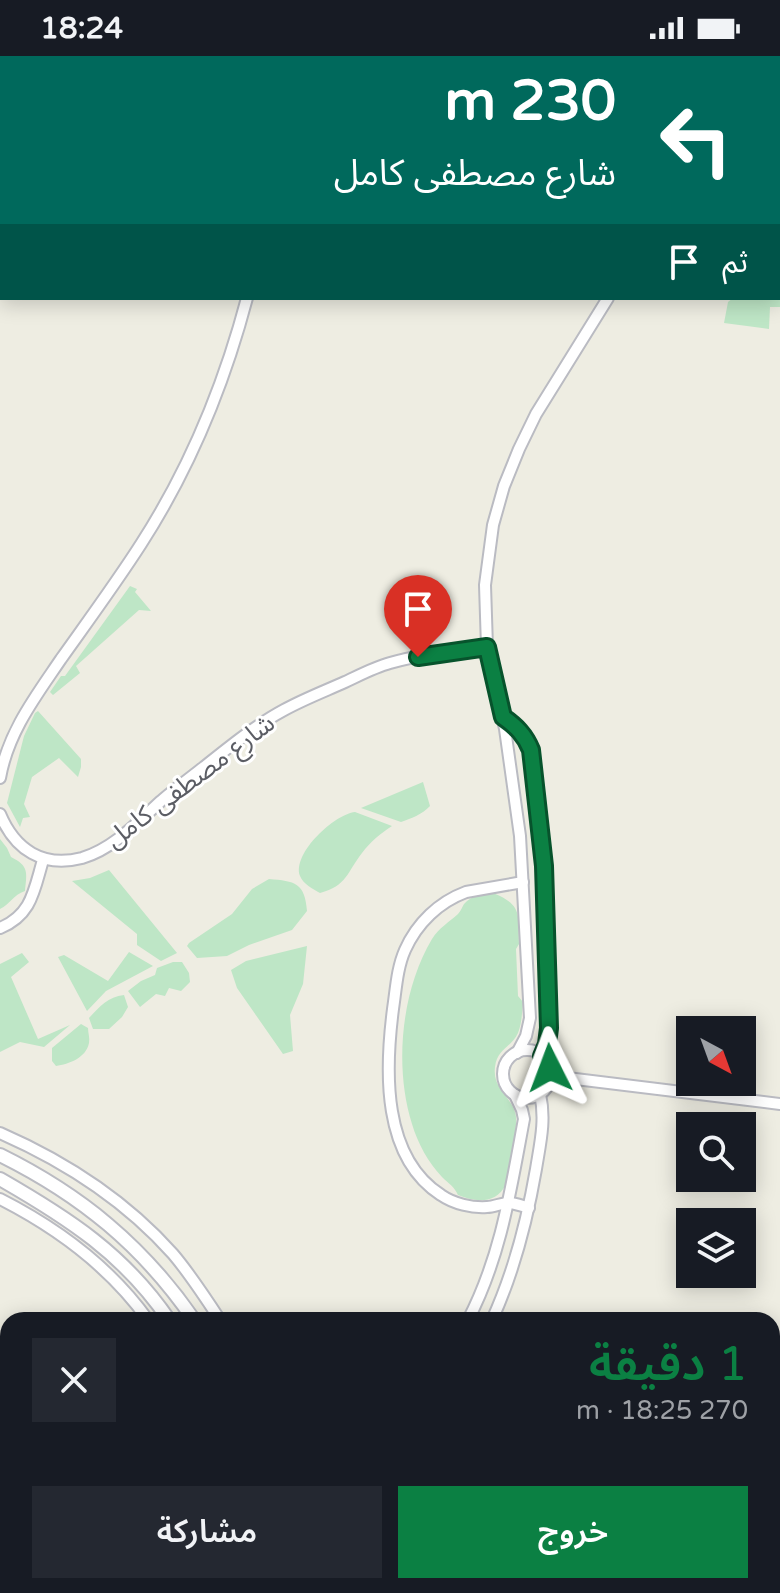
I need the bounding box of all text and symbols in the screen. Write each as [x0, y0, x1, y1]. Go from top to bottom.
text: 18:24 [40, 10, 123, 47]
text: 230 m [445, 68, 616, 135]
icon: left [644, 88, 748, 192]
text: شارع مصطفى كامل [334, 152, 616, 195]
icon: arrive [662, 240, 706, 284]
text: ثم [722, 244, 748, 281]
pin [384, 575, 452, 657]
icon: arrive [396, 587, 440, 631]
street label: شارع مصطفى كامل [99, 707, 283, 857]
north arrow [676, 1016, 756, 1096]
map controls [676, 1016, 756, 1288]
position arrow [508, 1026, 592, 1110]
button: search [676, 1112, 756, 1192]
button: layers [676, 1208, 756, 1288]
text: 1 دقيقة [589, 1336, 748, 1394]
button: close [32, 1338, 116, 1422]
text: 270 m · 18:25 [576, 1395, 748, 1426]
button: مشاركة [32, 1486, 382, 1578]
button: خروج [398, 1486, 748, 1578]

